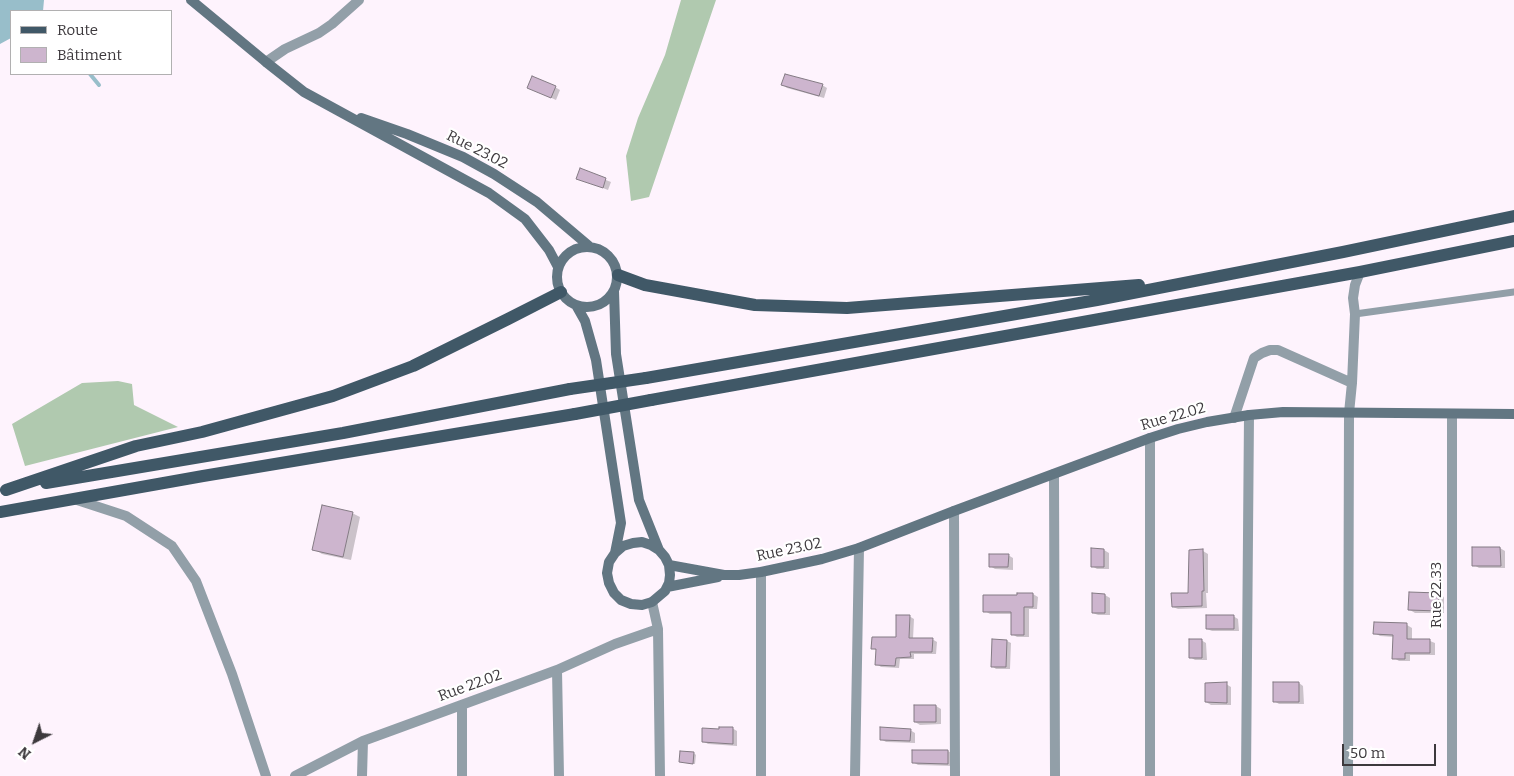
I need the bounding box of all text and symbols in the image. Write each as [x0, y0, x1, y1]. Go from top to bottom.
legend [10, 10, 172, 75]
text: Route [57, 21, 98, 39]
text: Bâtiment [57, 46, 122, 64]
street label: Rue 23.02 [443, 127, 511, 173]
street label: Rue 22.02 [1139, 399, 1207, 435]
street label: Rue 23.02 [755, 534, 823, 566]
street label: Rue 22.33 [1428, 562, 1446, 628]
street label: Rue 22.02 [436, 666, 504, 706]
north arrow [10, 716, 60, 766]
scale bar [1344, 734, 1438, 766]
text: N [15, 743, 34, 763]
text: 50 m [1350, 744, 1385, 762]

